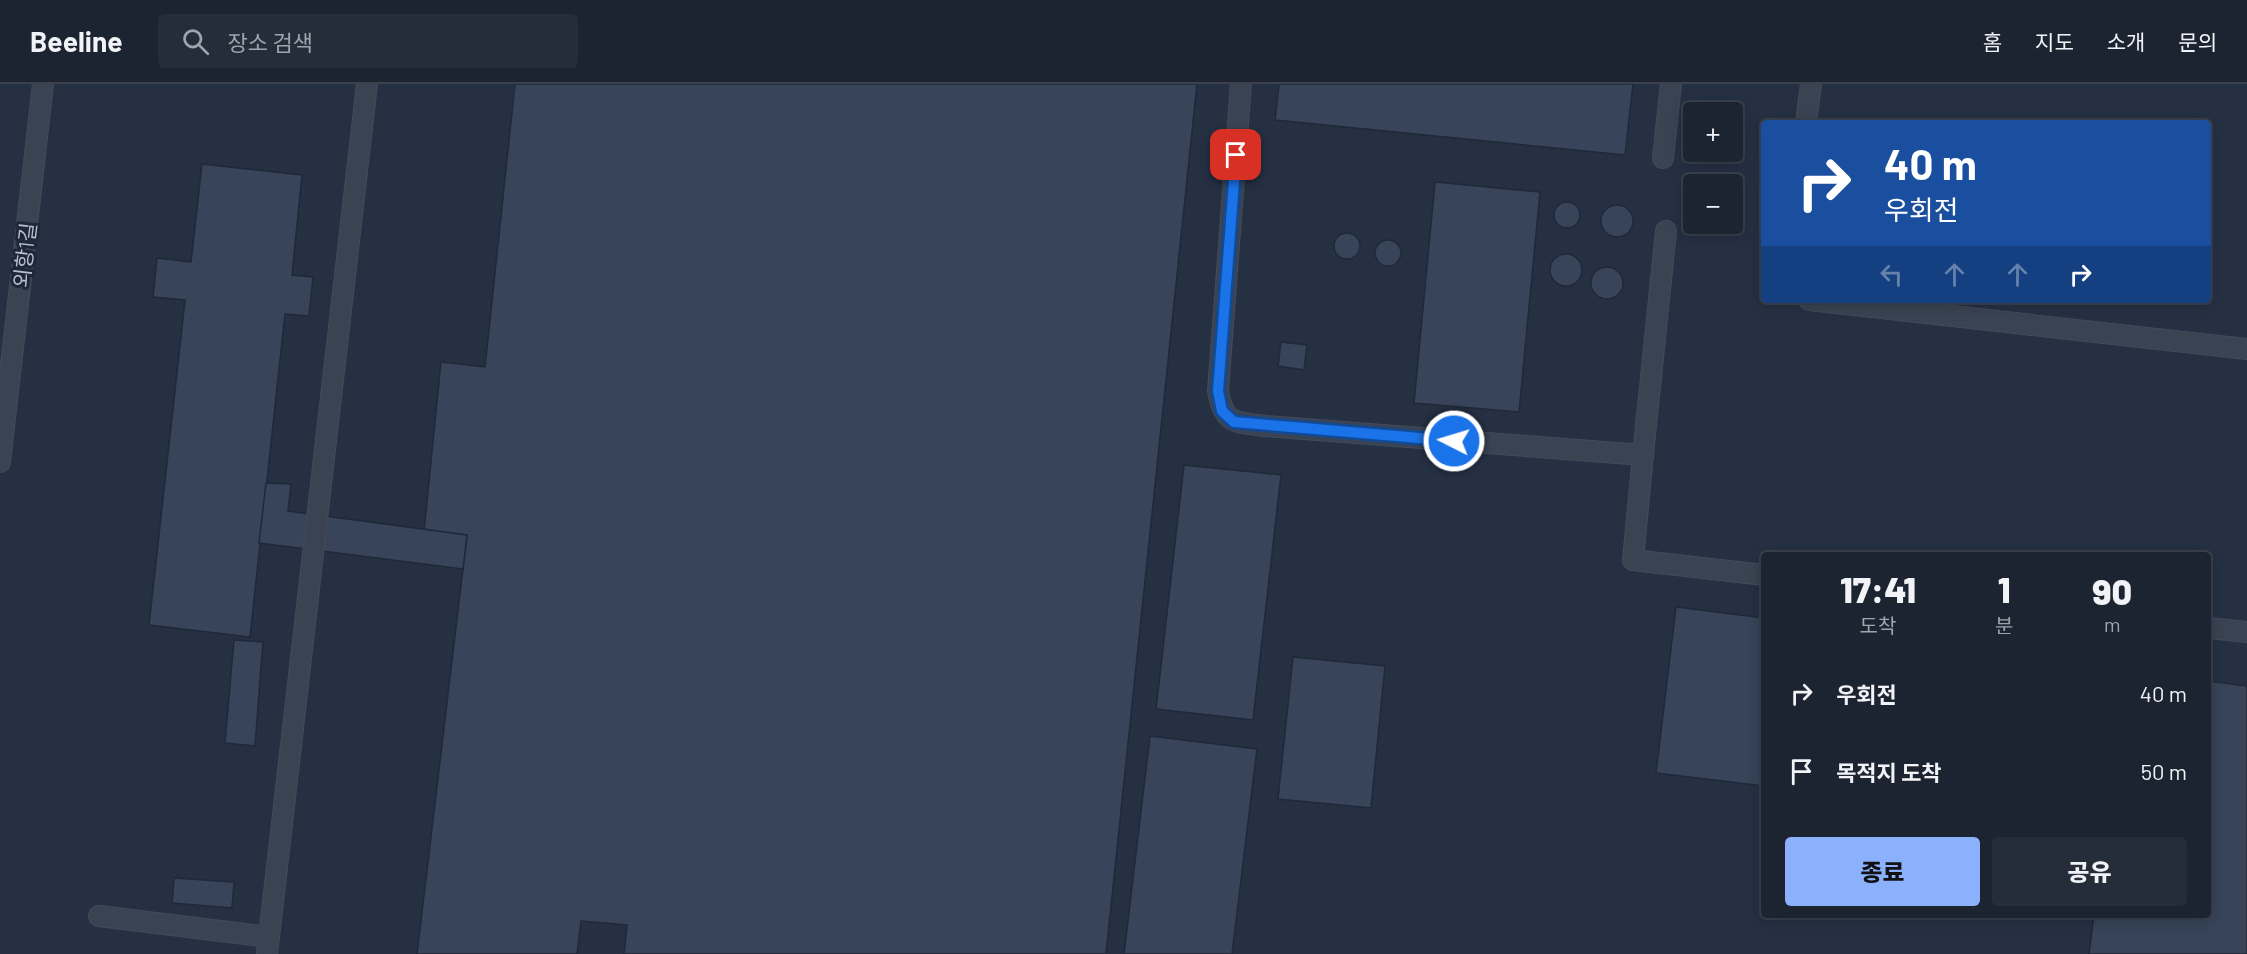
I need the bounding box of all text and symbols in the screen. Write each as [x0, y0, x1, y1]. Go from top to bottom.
search box [158, 14, 578, 68]
text: Beeline [30, 24, 122, 58]
icon: search [179, 25, 212, 58]
text: 장소 검색 [227, 29, 313, 55]
text: 홈 [1983, 29, 2002, 54]
text: 지도 [2035, 29, 2074, 54]
text: 소개 [2107, 29, 2145, 54]
text: 문의 [2178, 29, 2217, 54]
map controls [1683, 102, 1743, 234]
button: + [1683, 102, 1743, 162]
pin [1210, 129, 1261, 180]
icon: arrive [1219, 138, 1252, 171]
text: 40 m [1884, 138, 1977, 188]
icon: right [1785, 144, 1863, 222]
button: − [1683, 174, 1743, 234]
text: 우회전 [1884, 193, 1959, 225]
street label: 외항1길 [8, 221, 40, 289]
icon: left [1875, 258, 1908, 291]
icon: ahead [1938, 258, 1971, 291]
icon: ahead [2001, 258, 2034, 291]
icon: right [2064, 258, 2097, 291]
position arrow [1422, 409, 1486, 473]
text: 17:41 [1840, 567, 1916, 610]
text: 1 [1998, 567, 2011, 610]
text: 90 [2092, 569, 2132, 612]
text: m [2104, 612, 2120, 636]
text: 도착 [1860, 613, 1896, 637]
text: 분 [1995, 613, 2013, 637]
icon: right [1785, 677, 1818, 710]
text: 40 m [2140, 680, 2187, 706]
text: 우회전 [1836, 681, 1897, 707]
icon: arrive [1785, 755, 1818, 788]
text: 50 m [2141, 758, 2187, 784]
text: 목적지 도착 [1836, 759, 1942, 785]
button: 종료 [1785, 837, 1980, 906]
button: 공유 [1992, 837, 2187, 906]

